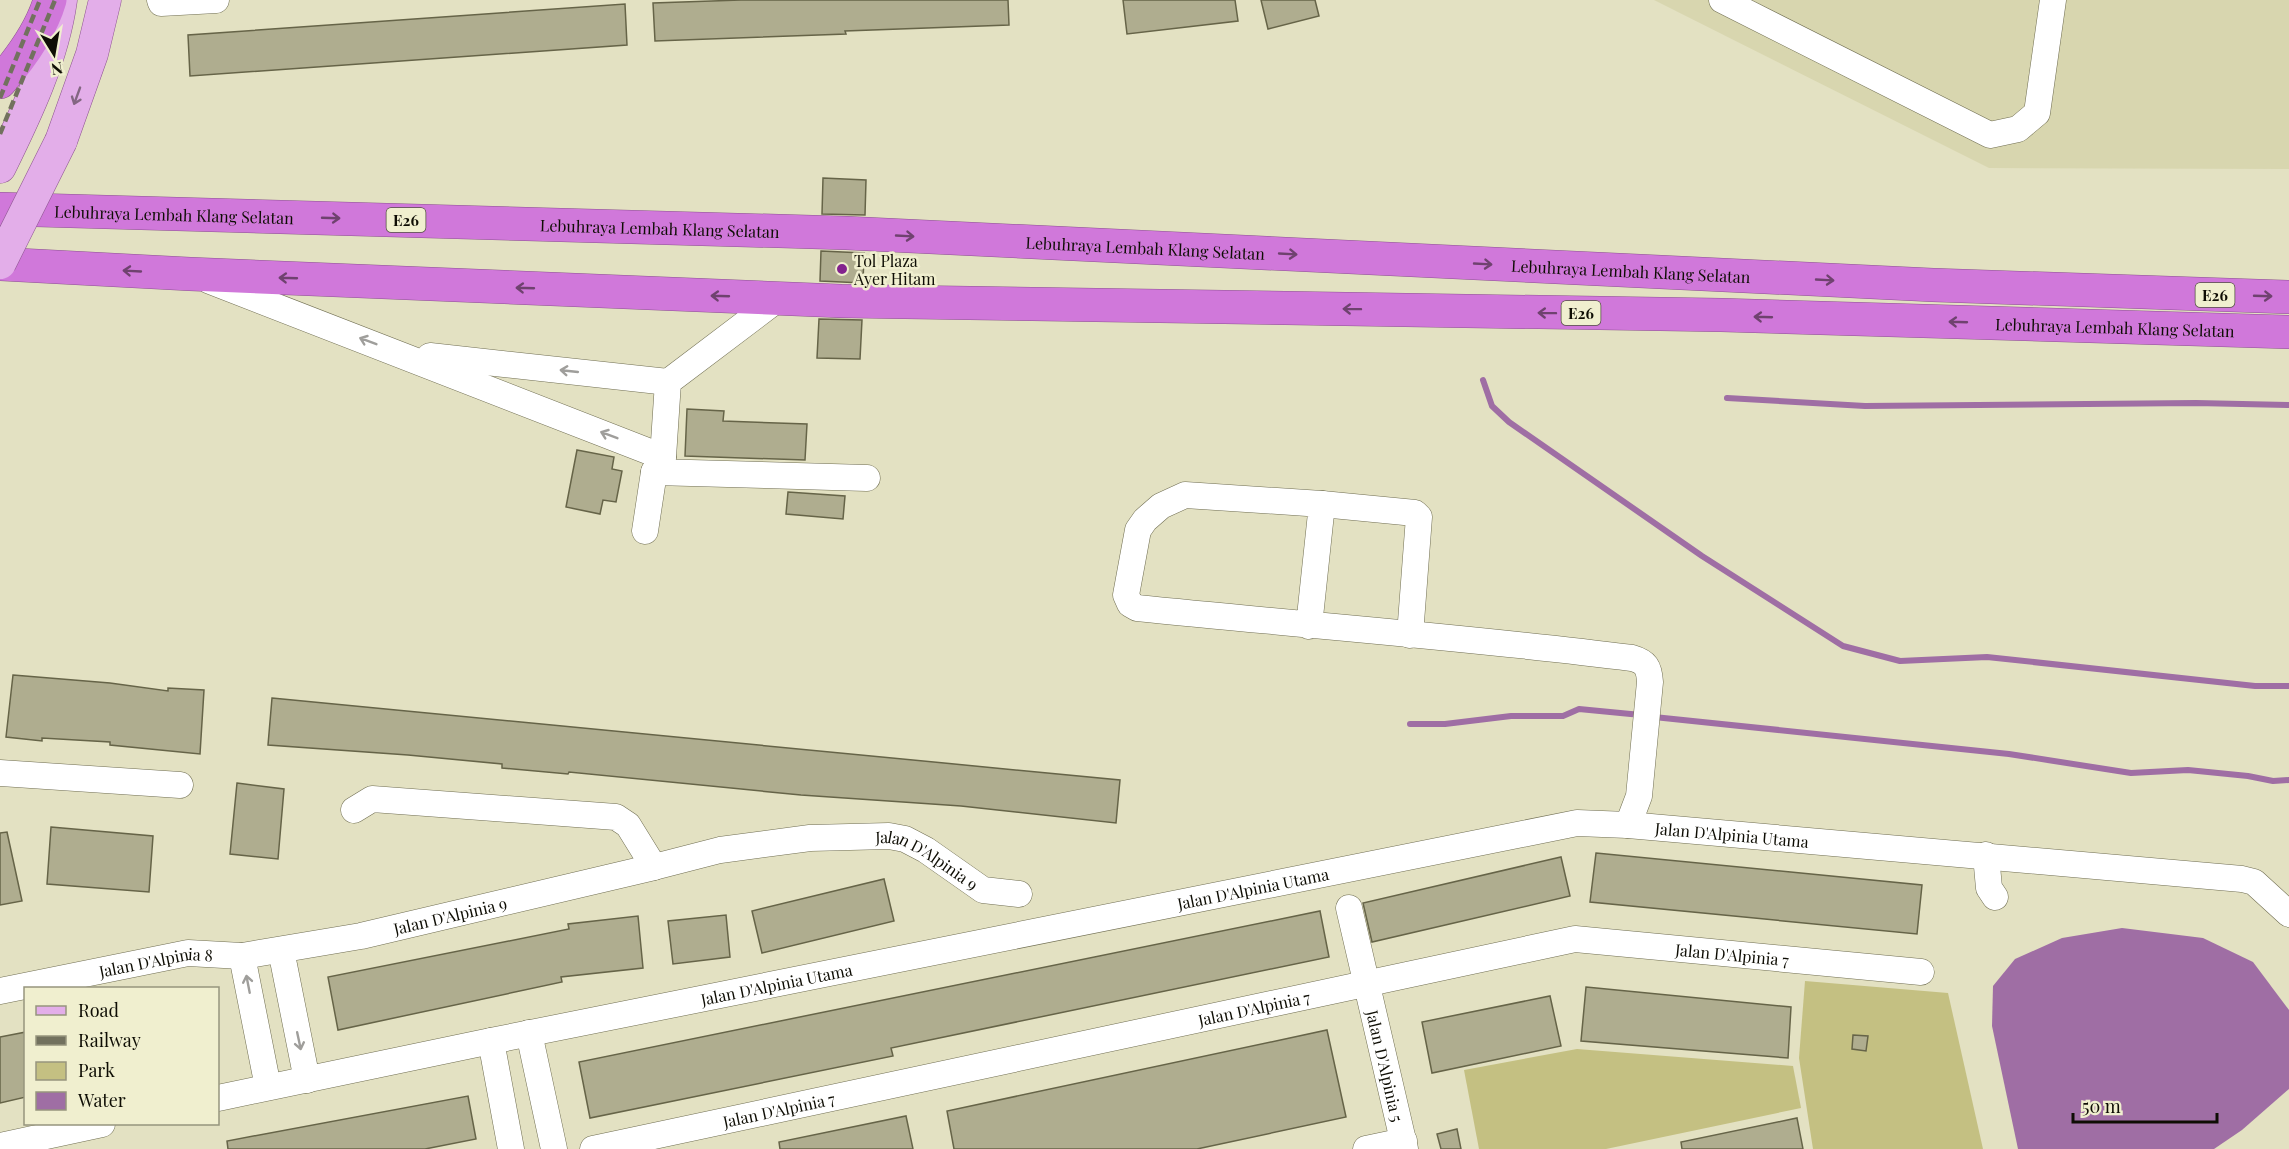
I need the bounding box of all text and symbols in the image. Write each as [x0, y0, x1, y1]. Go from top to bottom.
north arrow [24, 24, 84, 84]
text: N [49, 58, 65, 81]
one-way arrow [70, 86, 81, 105]
street label: Lebuhraya Lembah Klang Selatan [54, 200, 294, 228]
road number: E26 [386, 208, 426, 232]
one-way arrow [321, 212, 341, 223]
street label: Lebuhraya Lembah Klang Selatan [540, 214, 780, 242]
one-way arrow [894, 230, 914, 241]
street label: Lebuhraya Lembah Klang Selatan [1025, 231, 1266, 264]
one-way arrow [1278, 249, 1298, 260]
place label: Tol Plaza Ayer Hitam [853, 250, 936, 289]
street label: Lebuhraya Lembah Klang Selatan [1511, 254, 1751, 287]
one-way arrow [1473, 258, 1493, 269]
marker: Tol Plaza Ayer Hitam [835, 262, 849, 276]
one-way arrow [122, 265, 142, 276]
one-way arrow [279, 272, 299, 284]
one-way arrow [1814, 275, 1834, 286]
one-way arrow [515, 282, 535, 293]
road number: E26 [2196, 283, 2234, 307]
one-way arrow [710, 290, 730, 301]
one-way arrow [2253, 290, 2273, 302]
road number: E26 [1562, 301, 1600, 325]
one-way arrow [1342, 303, 1362, 315]
one-way arrow [1537, 307, 1557, 318]
one-way arrow [1753, 311, 1773, 322]
street label: Lebuhraya Lembah Klang Selatan [1995, 313, 2235, 341]
one-way arrow [1948, 317, 1968, 328]
one-way arrow [360, 335, 378, 346]
one-way arrow [559, 365, 579, 376]
one-way arrow [600, 429, 618, 440]
street label: Jalan D'Alpinia Utama [1653, 817, 1810, 851]
street label: Jalan D'Alpinia 9 [874, 826, 983, 894]
street label: Jalan D'Alpinia Utama [1174, 863, 1331, 914]
street label: Jalan D'Alpinia 9 [390, 892, 509, 939]
street label: Jalan D'Alpinia 7 [1673, 938, 1790, 970]
street label: Jalan D'Alpinia 8 [96, 943, 214, 981]
street label: Jalan D'Alpinia Utama [698, 958, 854, 1009]
one-way arrow [242, 974, 253, 994]
street label: Jalan D'Alpinia 7 [1195, 985, 1312, 1030]
legend [24, 987, 219, 1125]
text: Road [78, 998, 119, 1022]
street label: Jalan D'Alpinia 5 [1362, 1007, 1409, 1124]
text: Railway [78, 1028, 141, 1052]
one-way arrow [294, 1031, 305, 1050]
text: Park [78, 1058, 115, 1082]
scale bar [2073, 1086, 2217, 1124]
street label: Jalan D'Alpinia 7 [720, 1087, 837, 1132]
text: Water [77, 1088, 126, 1112]
text: 50 m [2082, 1094, 2121, 1118]

